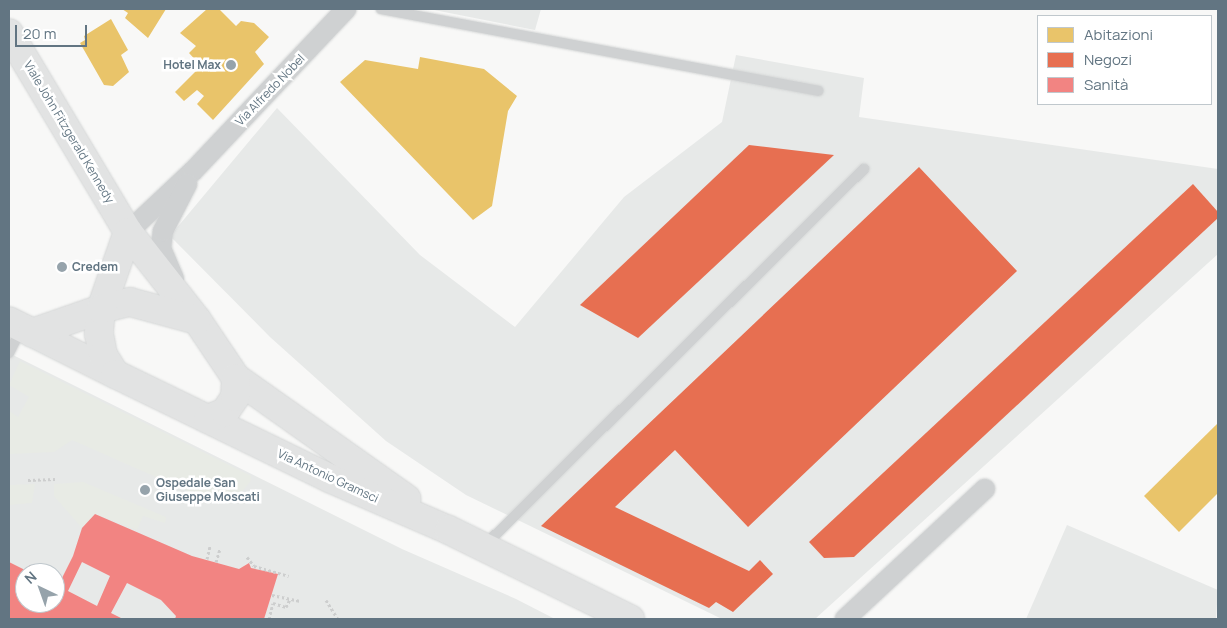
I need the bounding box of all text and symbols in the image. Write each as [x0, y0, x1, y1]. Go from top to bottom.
scale bar [18, 15, 90, 47]
legend [1037, 15, 1212, 105]
text: 20 m [23, 23, 56, 44]
text: Abitazioni [1084, 24, 1153, 45]
text: Negozi [1084, 49, 1132, 70]
street label: Via Alfredo Nobel [232, 51, 308, 129]
street label: Viale John Fitzgerald Kennedy [21, 58, 117, 206]
place label: Hotel Max [163, 58, 221, 72]
marker: Hotel Max [225, 59, 237, 71]
text: Sanità [1084, 74, 1128, 95]
place label: Credem [72, 260, 118, 274]
marker: Credem [56, 261, 68, 273]
street label: Via Antonio Gramsci [275, 446, 381, 506]
place label: Ospedale San Giuseppe Moscati [156, 476, 260, 504]
marker: Ospedale San Giuseppe Moscati [138, 483, 152, 497]
north arrow [15, 563, 65, 613]
text: N [20, 567, 40, 588]

